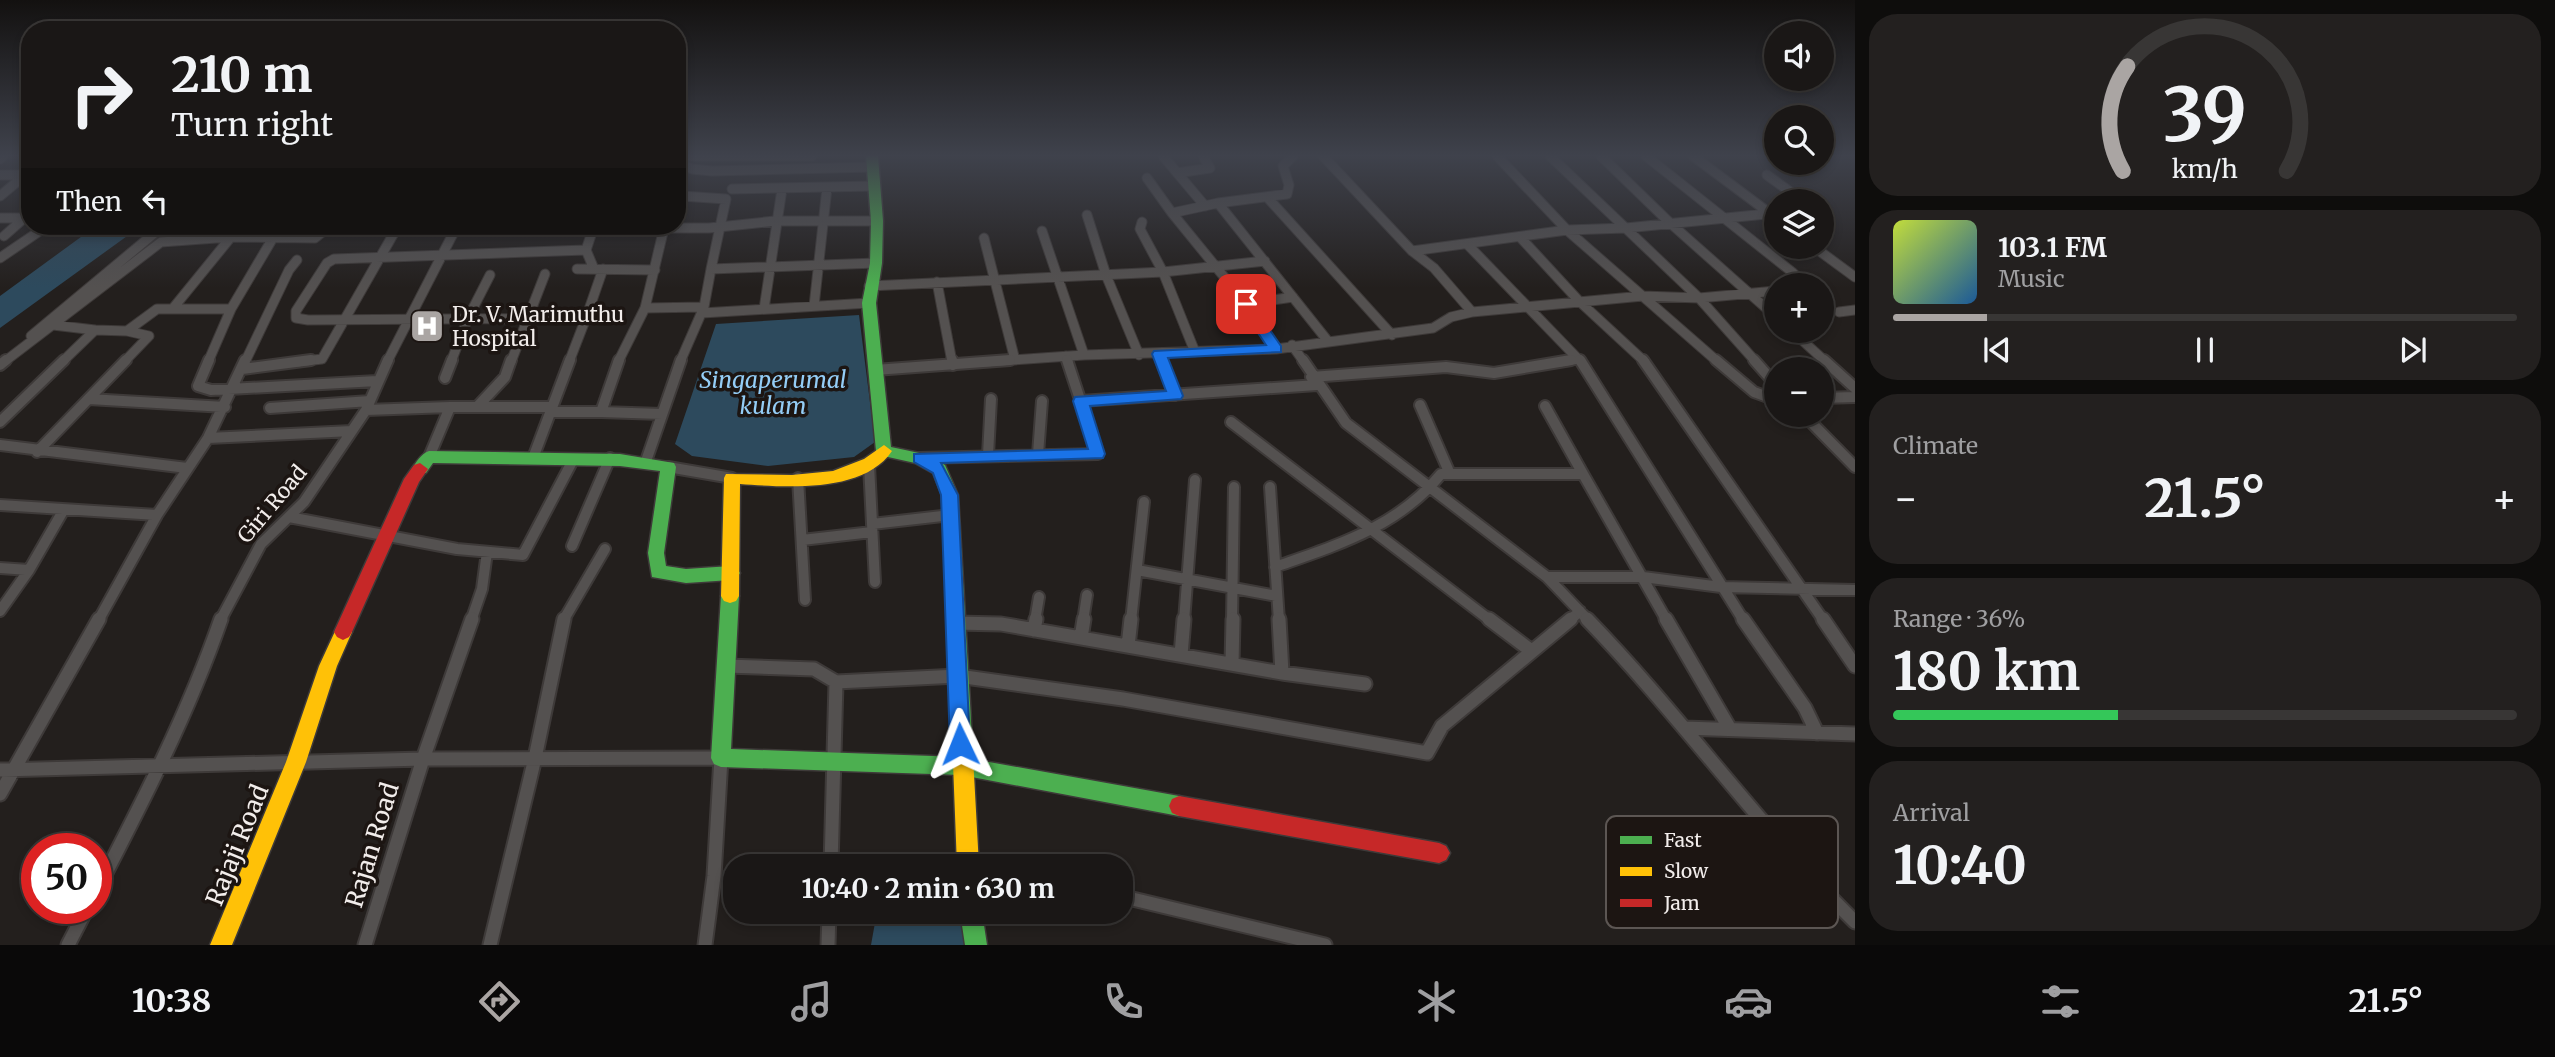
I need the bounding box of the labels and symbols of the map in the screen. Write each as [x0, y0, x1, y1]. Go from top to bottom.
pin [1216, 274, 1276, 334]
place label: Dr. V. Marimuthu Hospital [452, 301, 624, 352]
hospital icon: Dr. V. Marimuthu Hospital [408, 307, 446, 345]
water label: Singaperumal kulam [699, 365, 847, 420]
street label: Giri Road [231, 459, 313, 549]
position arrow [923, 707, 997, 781]
street label: Rajan Road [338, 779, 406, 911]
street label: Rajaji Road [199, 780, 275, 910]
legend [1606, 816, 1838, 928]
text: Fast [1664, 828, 1702, 852]
speed limit sign: 50 [21, 833, 112, 924]
text: Slow [1664, 859, 1709, 883]
text: Jam [1663, 891, 1700, 915]

